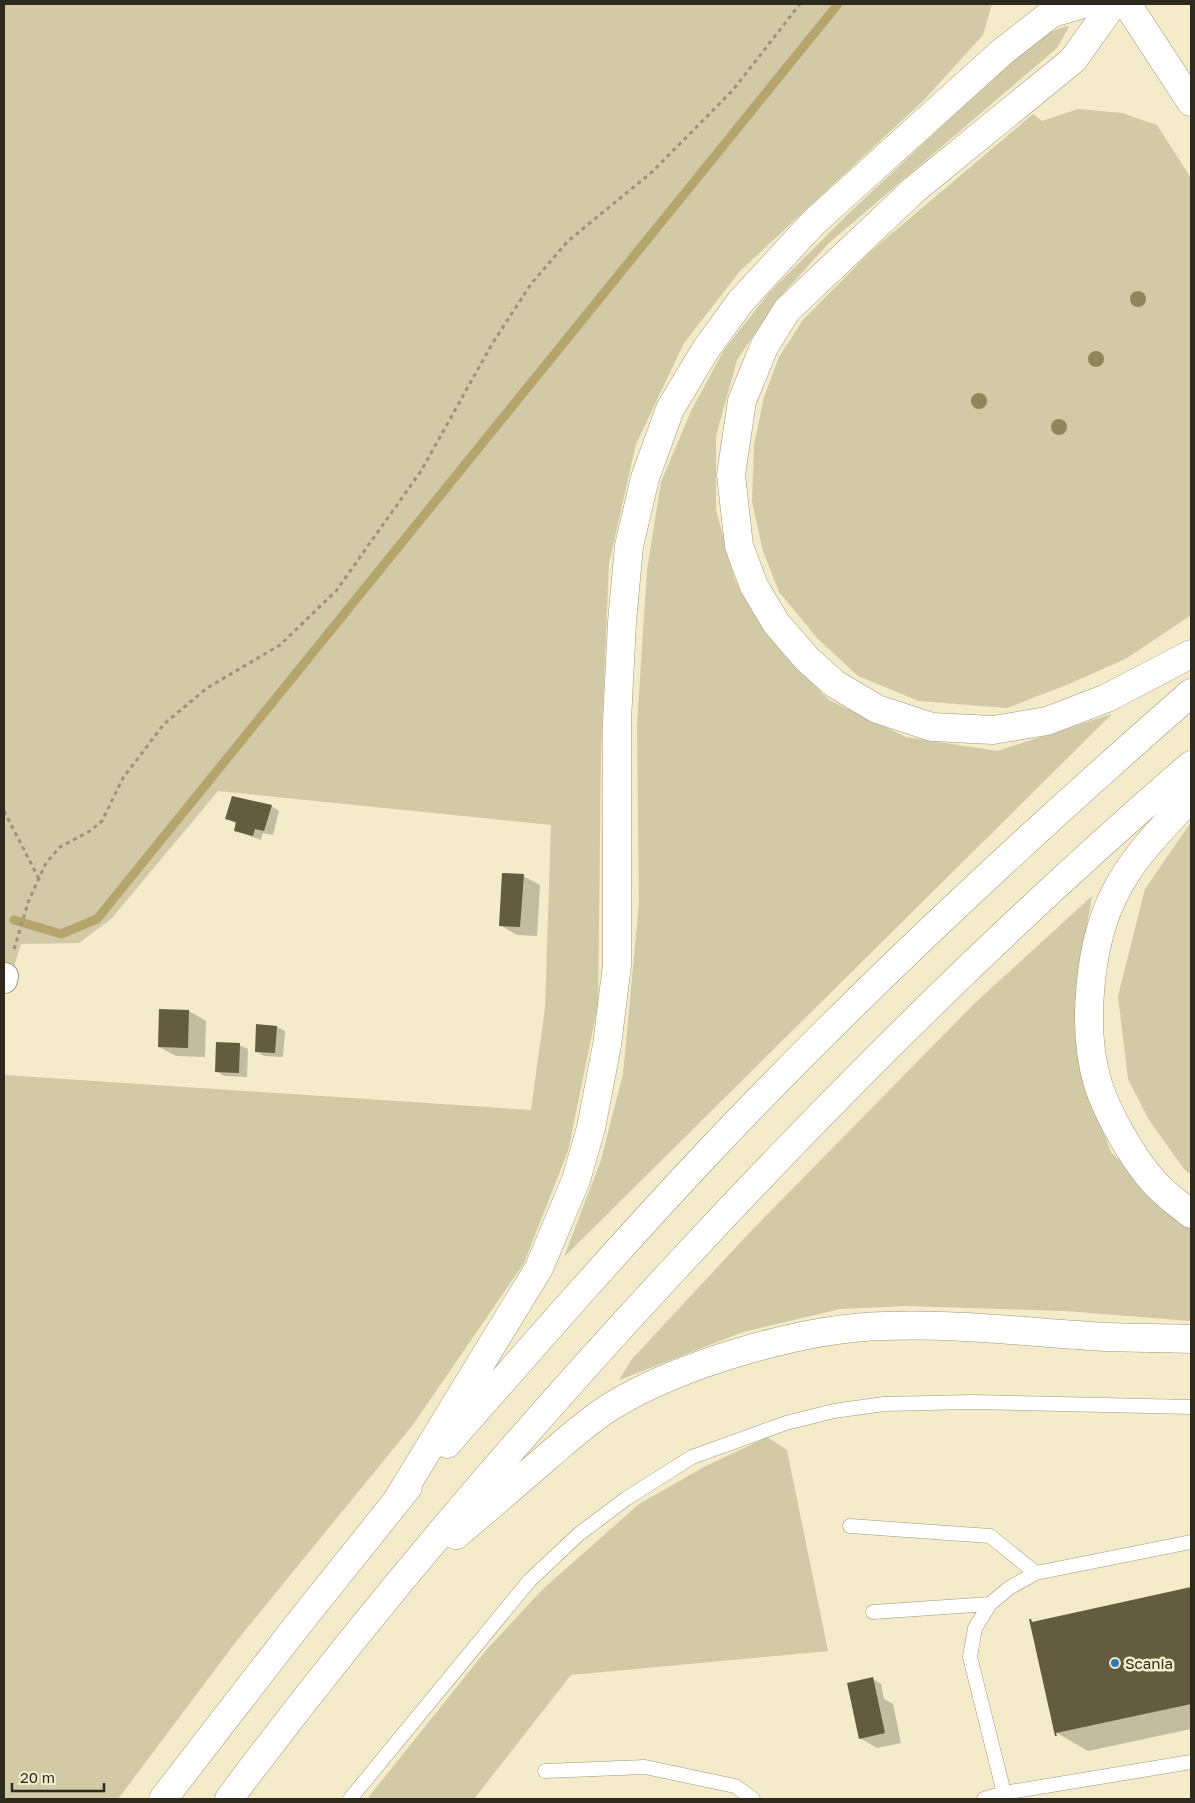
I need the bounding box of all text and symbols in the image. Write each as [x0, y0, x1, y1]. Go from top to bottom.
place label: Scania [1125, 1654, 1173, 1672]
marker: Scania [1109, 1657, 1121, 1669]
scale bar [12, 1760, 105, 1792]
text: 20 m [20, 1768, 55, 1786]

